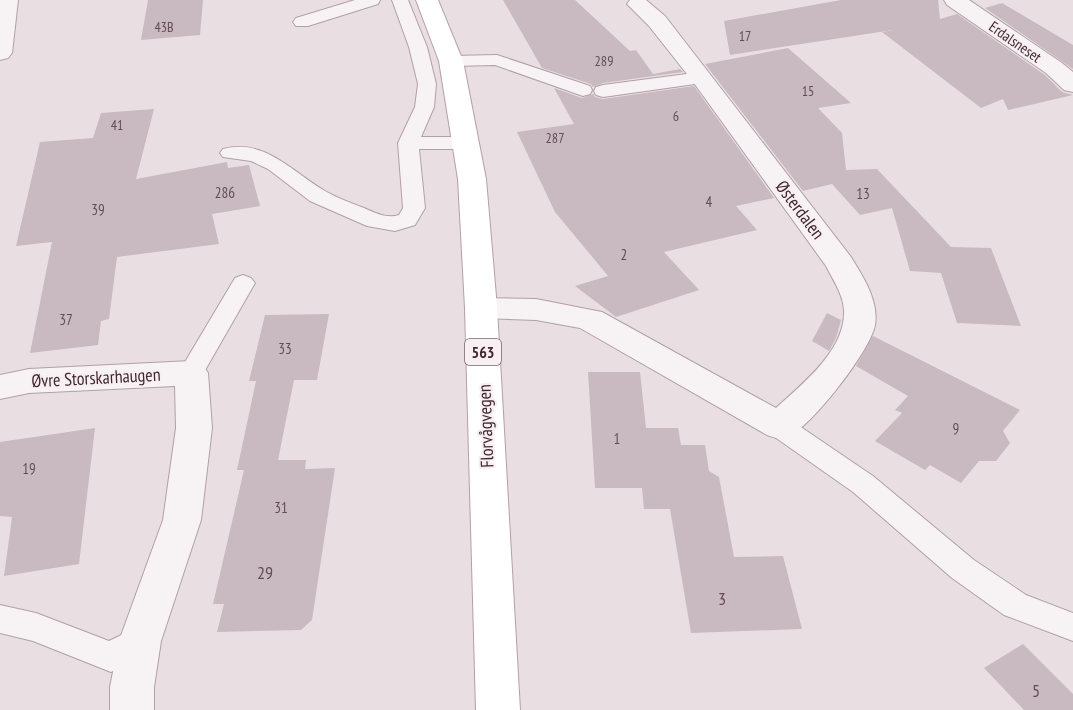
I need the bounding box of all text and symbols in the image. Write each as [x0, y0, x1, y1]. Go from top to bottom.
street label: Erdalsneset [985, 17, 1045, 67]
house number: 43B [154, 18, 174, 36]
house number: 17 [739, 27, 751, 45]
house number: 289 [595, 52, 613, 70]
house number: 15 [802, 82, 814, 100]
house number: 6 [673, 107, 679, 125]
house number: 41 [111, 116, 123, 134]
house number: 287 [546, 129, 564, 147]
street label: Østerdalen [771, 176, 830, 244]
house number: 286 [215, 183, 235, 202]
house number: 13 [856, 184, 870, 203]
house number: 4 [706, 192, 713, 211]
house number: 39 [91, 200, 105, 219]
house number: 2 [621, 245, 627, 264]
house number: 37 [59, 310, 73, 329]
house number: 33 [278, 339, 292, 358]
road number: 563 [465, 339, 501, 365]
street label: Øvre Storskarhaugen [31, 363, 161, 392]
street label: Florvågvegen [473, 384, 498, 468]
house number: 9 [953, 419, 959, 438]
house number: 1 [614, 429, 620, 448]
house number: 19 [22, 459, 36, 478]
house number: 31 [274, 498, 288, 517]
house number: 29 [257, 561, 273, 584]
house number: 3 [718, 587, 726, 610]
house number: 5 [1032, 679, 1040, 702]

